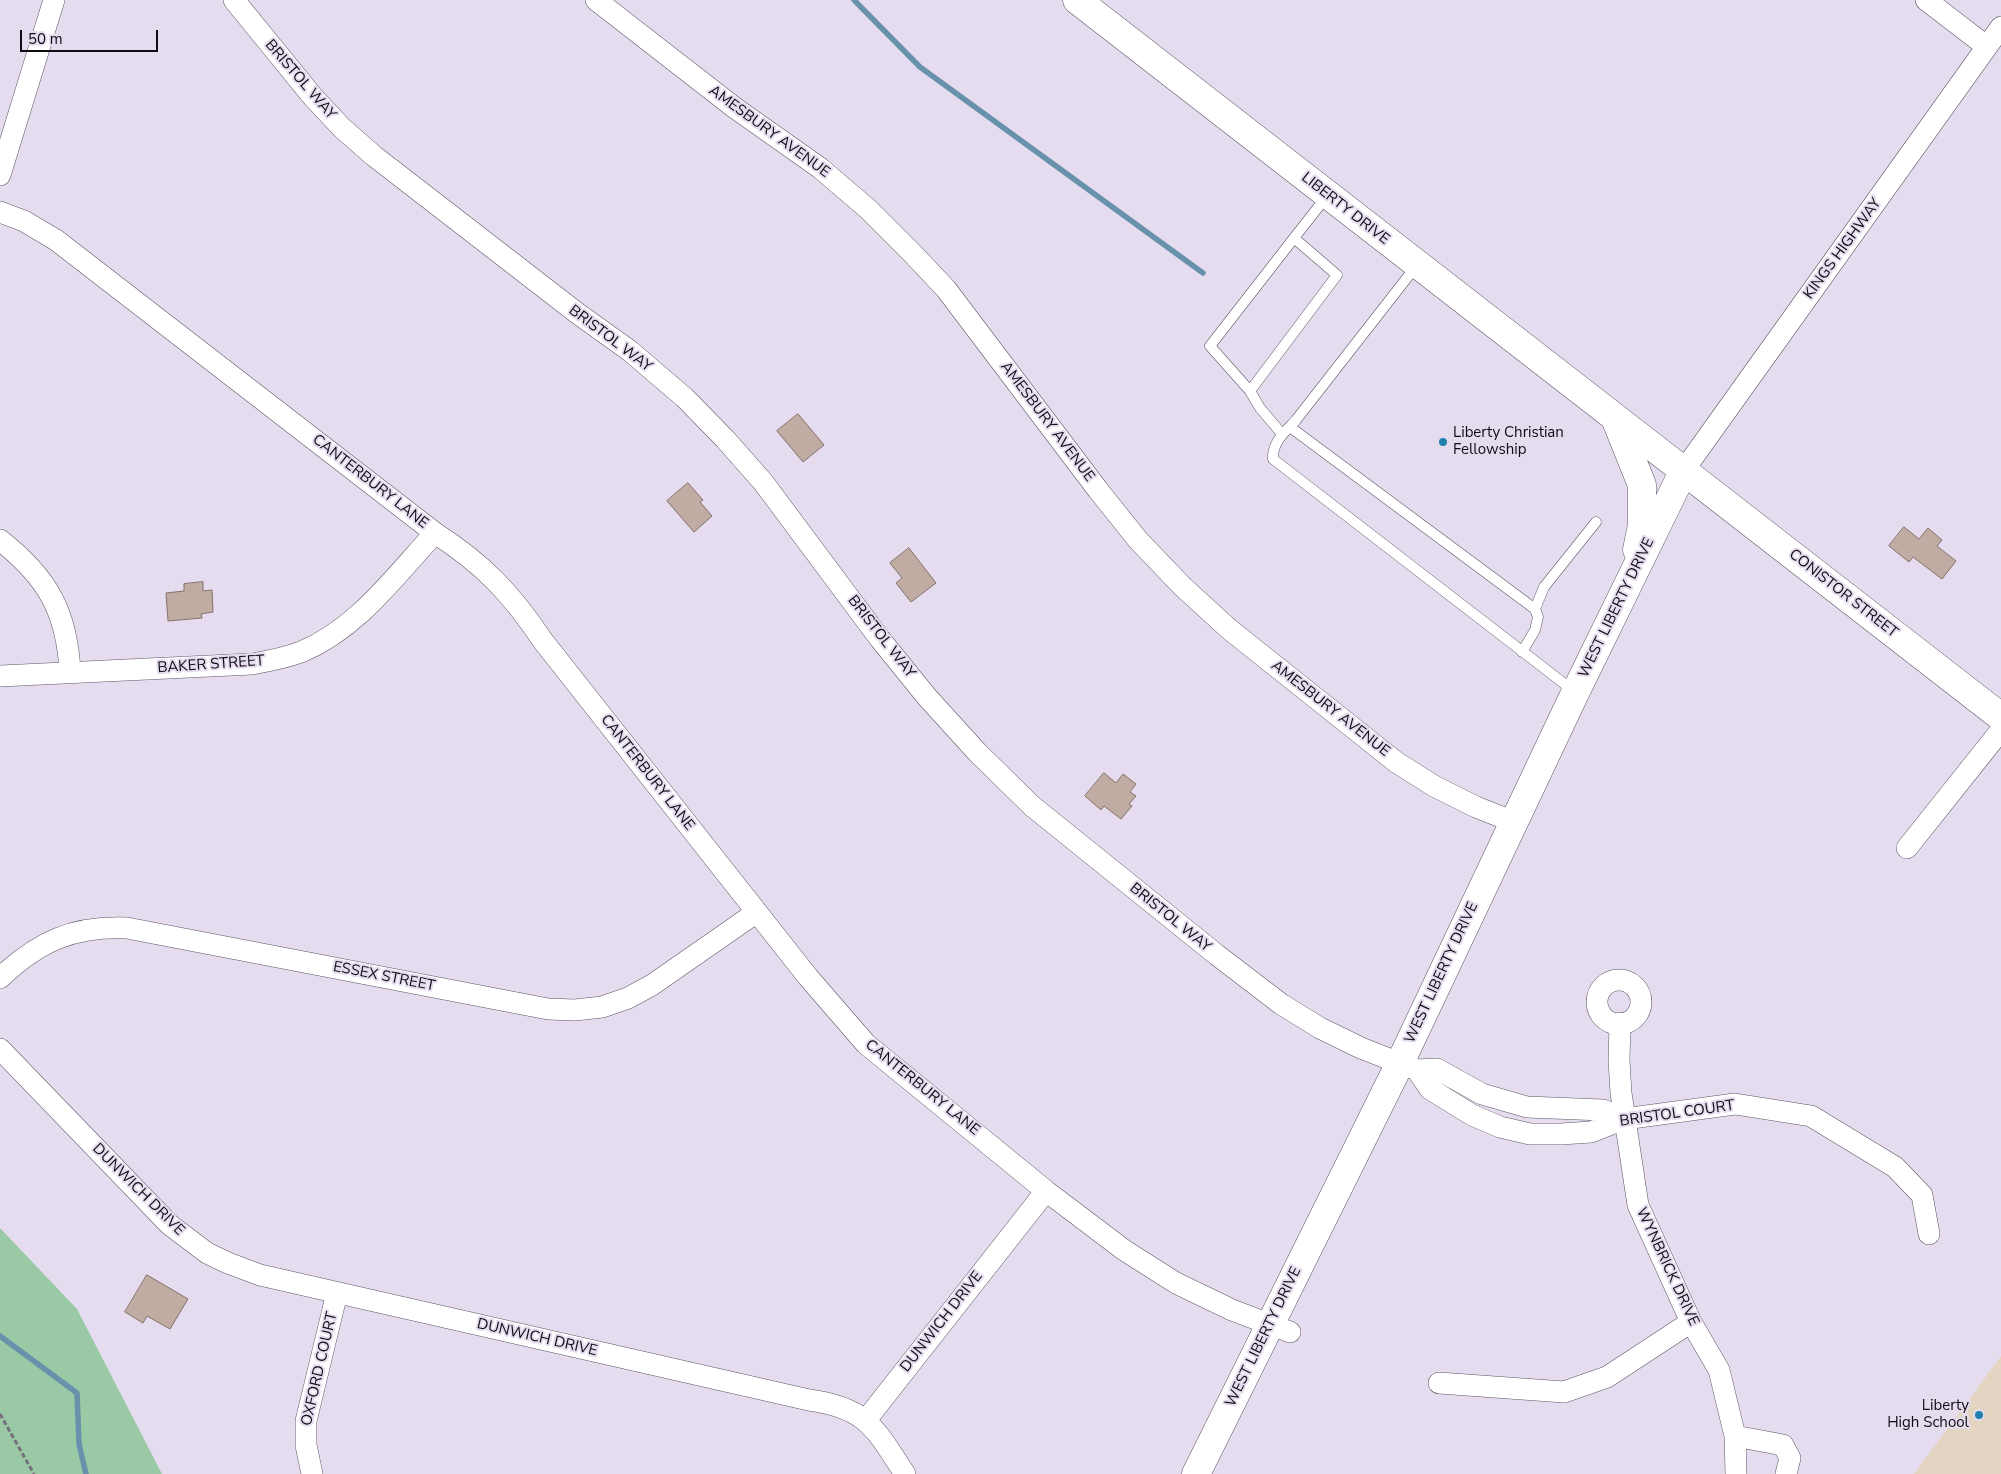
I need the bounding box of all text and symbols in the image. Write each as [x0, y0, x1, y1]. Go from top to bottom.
scale bar [22, 20, 160, 52]
text: 50 m [28, 29, 63, 49]
street label: BRISTOL WAY [261, 37, 339, 123]
street label: AMESBURY AVENUE [705, 82, 833, 182]
street label: LIBERTY DRIVE [1297, 169, 1393, 249]
street label: KINGS HIGHWAY [1800, 195, 1886, 303]
street label: BRISTOL WAY [565, 302, 655, 376]
street label: AMESBURY AVENUE [996, 359, 1098, 485]
place label: Liberty Christian Fellowship [1453, 424, 1564, 459]
street label: CANTERBURY LANE [308, 431, 432, 533]
marker: Liberty Christian Fellowship [1437, 436, 1449, 448]
street label: WEST LIBERTY DRIVE [1575, 535, 1659, 681]
street label: CONISTOR STREET [1785, 546, 1901, 642]
street label: BRISTOL WAY [843, 592, 919, 682]
street label: BAKER STREET [157, 652, 265, 678]
street label: AMESBURY AVENUE [1267, 657, 1393, 761]
street label: CANTERBURY LANE [596, 711, 698, 835]
street label: BRISTOL WAY [1126, 880, 1214, 956]
street label: WEST LIBERTY DRIVE [1401, 900, 1483, 1046]
street label: ESSEX STREET [331, 958, 437, 996]
street label: CANTERBURY LANE [861, 1036, 983, 1140]
street label: BRISTOL COURT [1618, 1097, 1736, 1131]
street label: DUNWICH DRIVE [88, 1140, 188, 1240]
street label: WYNBRICK DRIVE [1632, 1205, 1702, 1329]
street label: WEST LIBERTY DRIVE [1222, 1264, 1306, 1410]
street label: DUNWICH DRIVE [897, 1268, 987, 1376]
street label: OXFORD COURT [298, 1310, 342, 1428]
street label: DUNWICH DRIVE [475, 1315, 599, 1361]
place label: Liberty High School [1887, 1397, 1969, 1432]
marker: Liberty High School [1973, 1409, 1985, 1421]

